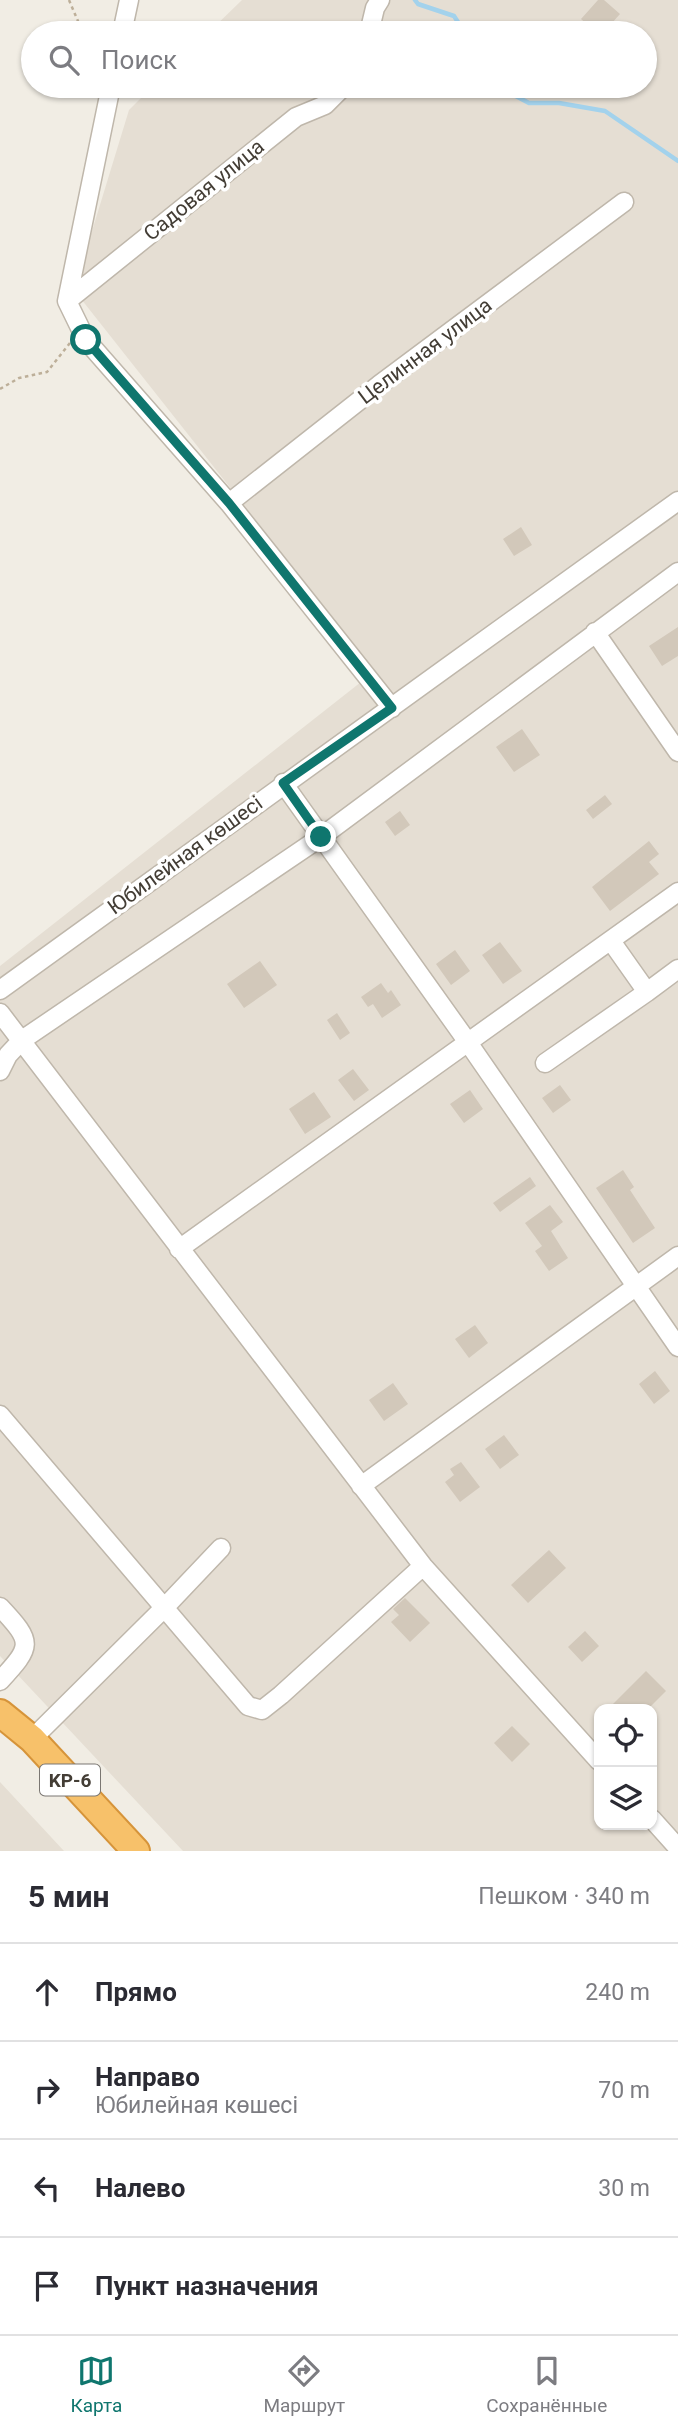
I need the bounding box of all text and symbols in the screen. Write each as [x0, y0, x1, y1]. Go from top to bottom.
search box [21, 21, 657, 98]
icon: search [45, 41, 83, 79]
text: Поиск [101, 45, 177, 75]
street label: Садовая улица [139, 134, 269, 246]
street label: Целинная улица [354, 293, 496, 409]
route start [70, 324, 101, 355]
street label: Юбилейная көшесі [103, 791, 267, 919]
route end [305, 821, 336, 852]
map controls [594, 1704, 657, 1830]
button: locate [594, 1704, 657, 1767]
road number: KP-6 [40, 1764, 100, 1796]
button: layers [594, 1767, 657, 1830]
text: 5 мин [28, 1879, 109, 1914]
text: Пешком · 340 m [478, 1883, 650, 1910]
icon: ahead [28, 1973, 66, 2011]
text: Прямо [95, 1977, 177, 2007]
text: 240 m [585, 1979, 650, 2006]
text: Направо [95, 2062, 200, 2092]
icon: right [28, 2071, 66, 2109]
text: 70 m [598, 2077, 650, 2104]
text: Юбилейная көшесі [95, 2092, 298, 2119]
icon: left [28, 2169, 66, 2207]
text: Налево [95, 2173, 185, 2203]
text: 30 m [598, 2175, 650, 2202]
icon: arrive [28, 2267, 66, 2305]
text: Пункт назначения [95, 2271, 319, 2301]
tab: Карта [71, 2352, 122, 2417]
tab: Маршрут [263, 2352, 345, 2417]
tab: Сохранённые [486, 2352, 607, 2417]

